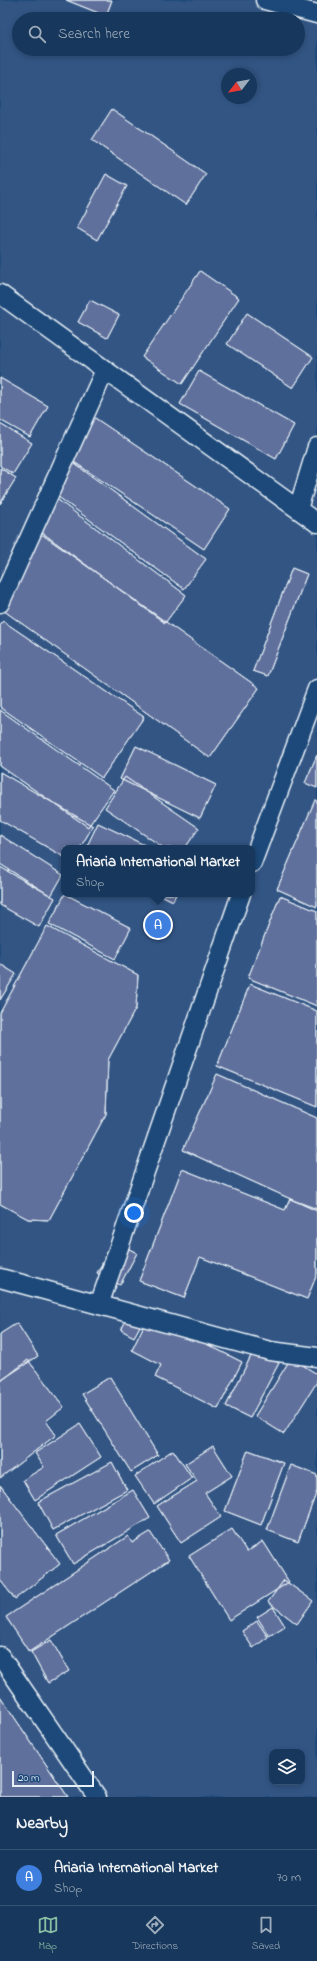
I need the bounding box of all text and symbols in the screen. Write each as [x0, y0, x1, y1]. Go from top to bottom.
search box [12, 12, 305, 56]
icon: search [26, 23, 48, 45]
text: Search here [58, 23, 130, 45]
north arrow [221, 68, 257, 104]
popup [61, 845, 255, 897]
text: Ariaria International Market [76, 851, 240, 873]
text: Shop [76, 873, 104, 892]
pin: A [145, 910, 171, 940]
your location [124, 1203, 144, 1223]
map controls [269, 1749, 305, 1785]
button: layers [269, 1749, 305, 1785]
scale bar [12, 1769, 94, 1788]
text: 20 m [18, 1770, 40, 1786]
text: Nearby [16, 1811, 68, 1836]
text: Ariaria International Market [54, 1857, 218, 1879]
text: A [25, 1868, 33, 1887]
text: 70 m [277, 1868, 301, 1887]
text: Shop [54, 1879, 82, 1898]
tab: Map [37, 1914, 59, 1954]
tab: Directions [132, 1914, 178, 1954]
tab: Saved [252, 1914, 280, 1954]

